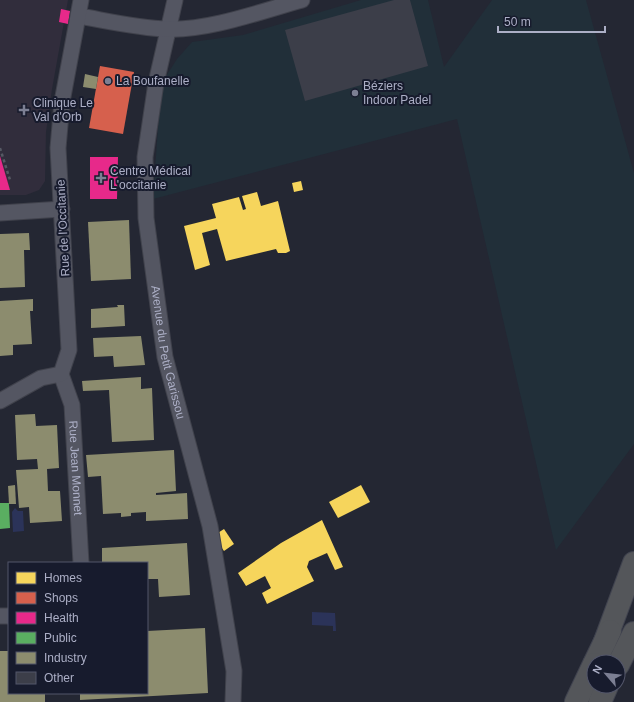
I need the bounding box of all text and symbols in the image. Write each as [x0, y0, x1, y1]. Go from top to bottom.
scale bar [498, 8, 605, 34]
text: 50 m [504, 15, 531, 29]
place label: La Boufanelle [116, 74, 190, 88]
marker: La Boufanelle [103, 76, 113, 86]
place label: Béziers Indoor Padel [363, 79, 431, 107]
marker: Béziers Indoor Padel [350, 88, 360, 98]
place label: Clinique Le Val d'Orb [33, 96, 93, 124]
marker: Clinique Le Val d'Orb [18, 104, 30, 116]
place label: Centre Médical L'occitanie [110, 164, 191, 192]
marker: Centre Médical L'occitanie [95, 172, 107, 184]
street label: Rue de l'Occitanie [53, 179, 73, 277]
street label: Avenue du Petit Garissou [148, 284, 188, 420]
street label: Rue Jean Monnet [66, 420, 85, 516]
legend [8, 562, 148, 694]
text: Homes [44, 571, 82, 585]
text: Shops [44, 591, 78, 605]
text: Health [44, 611, 79, 625]
text: Public [44, 631, 77, 645]
text: Industry [44, 651, 87, 665]
north arrow [586, 654, 626, 694]
text: N [590, 663, 604, 676]
text: Other [44, 671, 74, 685]

